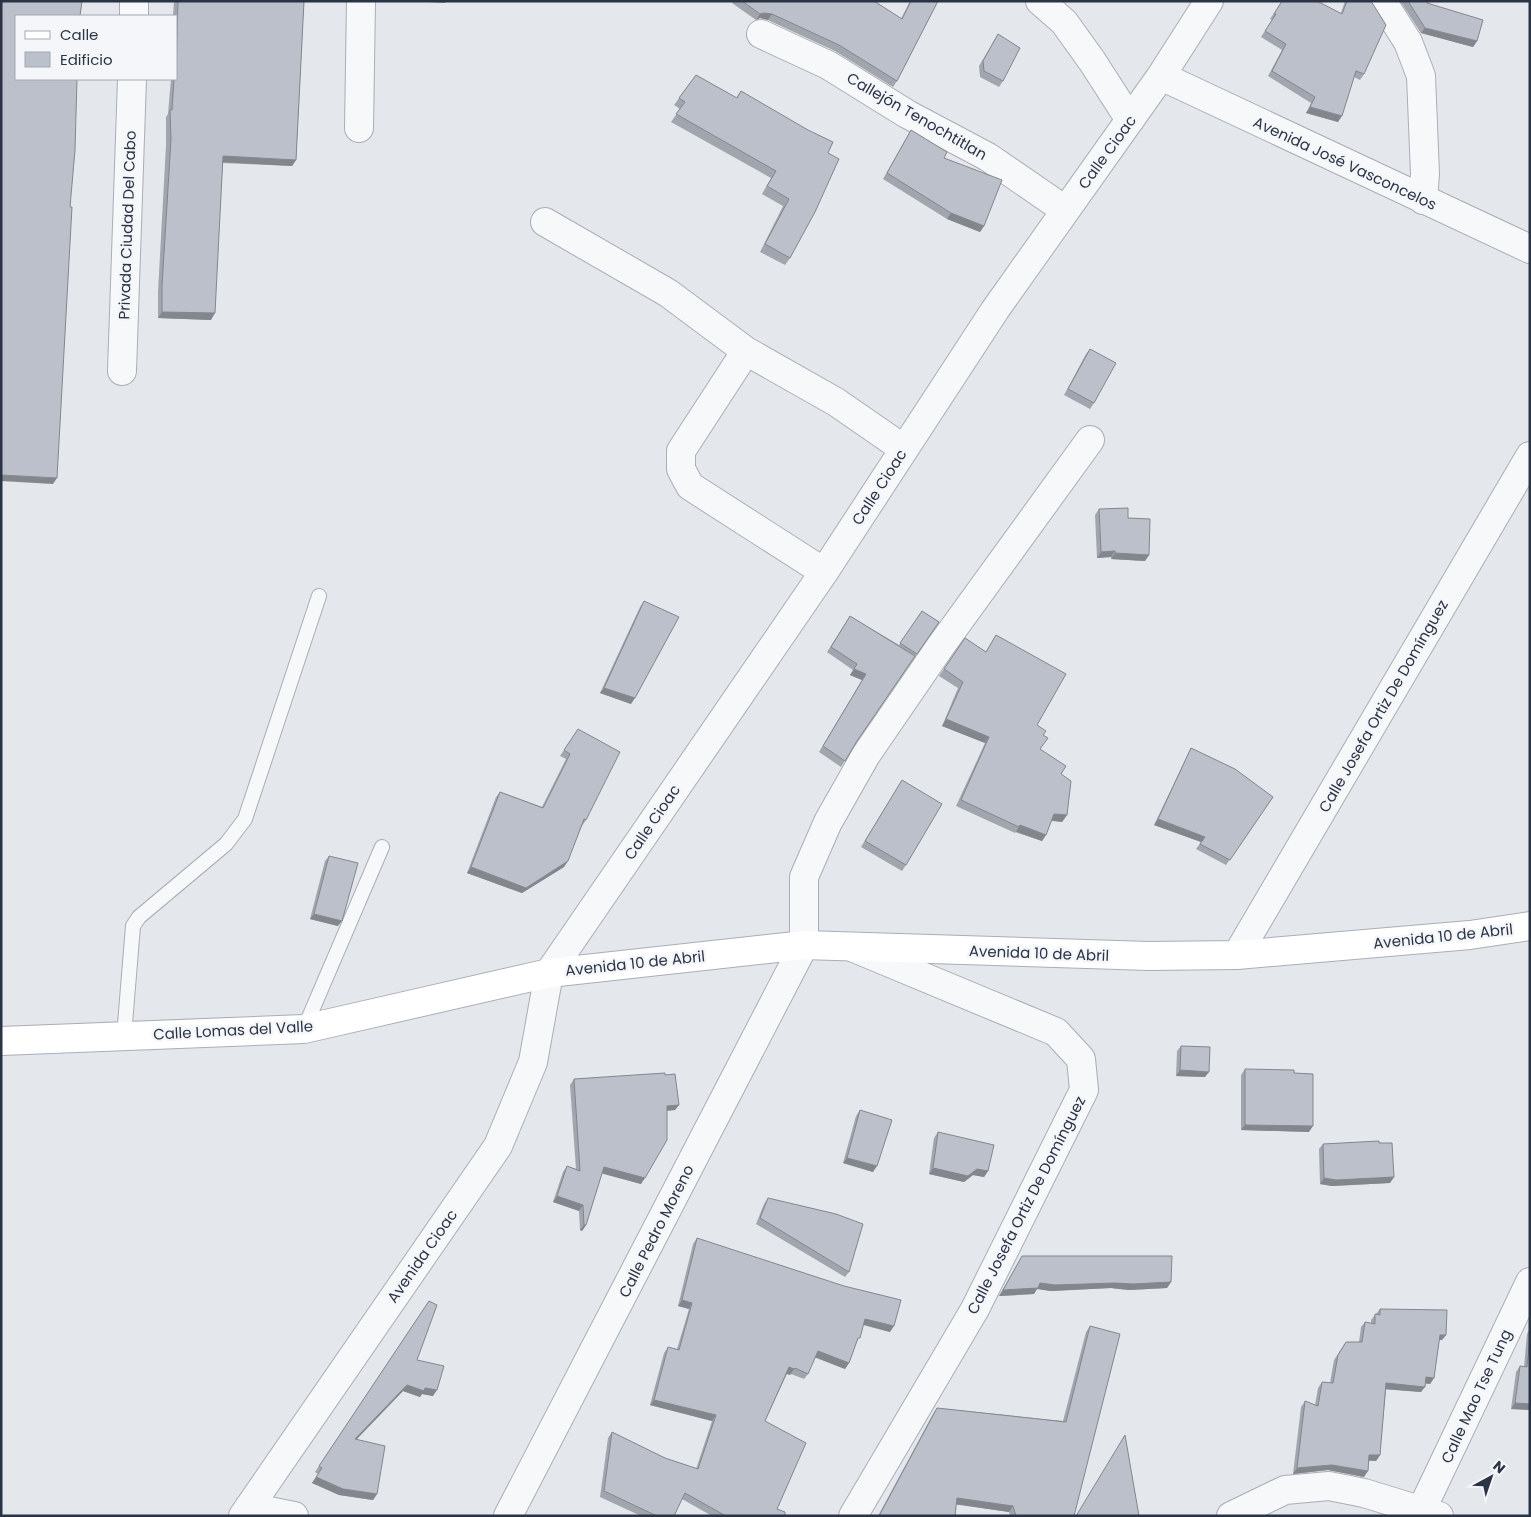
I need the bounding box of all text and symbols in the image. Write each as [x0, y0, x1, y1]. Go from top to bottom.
legend [15, 15, 178, 80]
text: Calle [60, 24, 98, 45]
text: Edificio [60, 49, 113, 70]
street label: Callejón Tenochtitlan [843, 67, 991, 165]
street label: Calle Cioac [1073, 111, 1141, 193]
street label: Avenida José Vasconcelos [1250, 111, 1440, 215]
street label: Privada Ciudad Del Cabo [113, 130, 141, 320]
street label: Calle Cioac [847, 445, 911, 529]
street label: Calle Josefa Ortiz De Domínguez [1313, 596, 1453, 816]
street label: Calle Cioac [619, 780, 685, 864]
street label: Avenida 10 de Abril [1372, 918, 1514, 954]
street label: Avenida 10 de Abril [969, 940, 1109, 966]
street label: Avenida 10 de Abril [564, 945, 706, 981]
street label: Calle Lomas del Valle [153, 1015, 313, 1045]
street label: Calle Josefa Ortiz De Domínguez [962, 1092, 1090, 1318]
street label: Calle Pedro Moreno [613, 1161, 699, 1301]
street label: Avenida Cioac [382, 1205, 462, 1307]
street label: Calle Mao Tse Tung [1436, 1326, 1516, 1466]
north arrow [1466, 1452, 1516, 1502]
text: N [1489, 1456, 1510, 1478]

